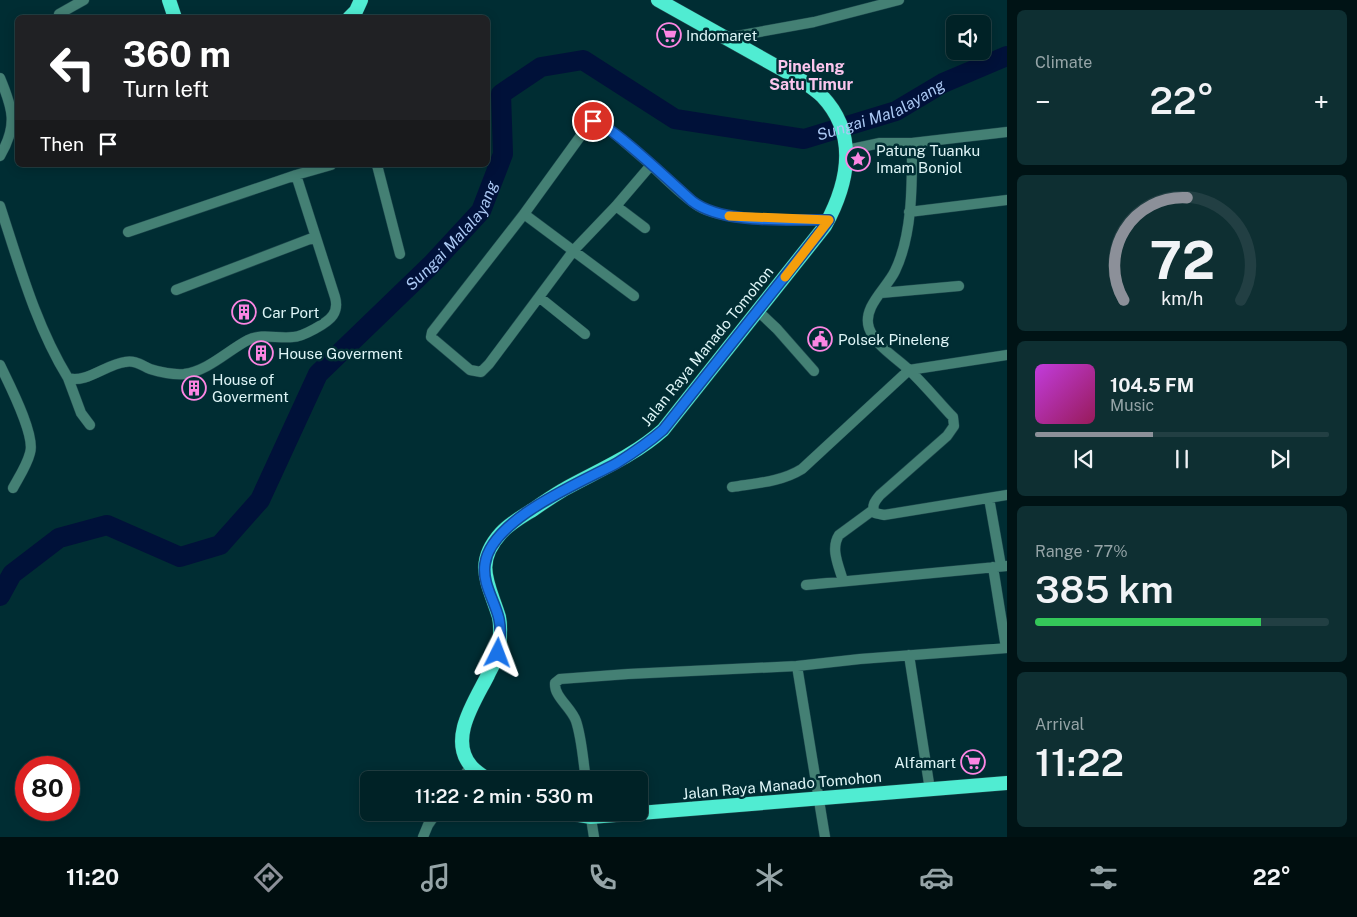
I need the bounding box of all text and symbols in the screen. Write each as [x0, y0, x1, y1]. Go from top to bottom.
map controls [946, 15, 991, 60]
button: sound [946, 15, 991, 60]
supermarket icon: Indomaret [656, 22, 682, 48]
place label: Indomaret [686, 27, 757, 44]
text: 360 m [123, 34, 231, 75]
icon: left [40, 35, 105, 100]
text: Climate [1035, 53, 1092, 72]
district label: Pineleng Satu Timur [769, 57, 853, 94]
water label: Sungai Malalayang [814, 75, 948, 144]
text: Turn left [123, 76, 209, 102]
text: 22° [1150, 78, 1214, 123]
text: − [1035, 85, 1051, 118]
text: + [1313, 85, 1329, 118]
pin [572, 100, 614, 142]
icon: arrive [579, 107, 607, 135]
icon: arrive [94, 130, 122, 158]
text: Then [40, 133, 84, 155]
place label: Patung Tuanku Imam Bonjol [876, 142, 980, 176]
place icon: Patung Tuanku Imam Bonjol [845, 146, 871, 172]
water label: Sungai Malalayang [401, 178, 501, 294]
text: 72 [1149, 230, 1215, 291]
street label: Jalan Raya Manado Tomohon [637, 263, 777, 429]
text: km/h [1161, 288, 1203, 309]
building icon: Car Port [231, 299, 257, 325]
place label: Car Port [262, 304, 320, 321]
public building icon: Polsek Pineleng [807, 326, 833, 352]
place label: Polsek Pineleng [838, 331, 950, 348]
building icon: House Goverment [248, 340, 274, 366]
place label: House Goverment [278, 345, 403, 362]
place label: House of Goverment [212, 371, 289, 405]
text: 104.5 FM [1110, 374, 1194, 396]
building icon: House of Goverment [181, 375, 207, 401]
text: Music [1110, 396, 1154, 415]
icon: previous [1070, 445, 1098, 473]
icon: pause [1168, 445, 1196, 473]
icon: next [1266, 445, 1294, 473]
text: Range · 77% [1035, 542, 1128, 561]
text: 385 km [1035, 567, 1174, 612]
position arrow [471, 626, 523, 678]
text: Arrival [1035, 715, 1084, 734]
text: 11:22 [1035, 740, 1124, 785]
supermarket icon: Alfamart [960, 749, 986, 775]
place label: Alfamart [894, 754, 956, 771]
speed limit sign: 80 [15, 756, 80, 821]
street label: Jalan Raya Manado Tomohon [682, 768, 882, 802]
text: 11:22 · 2 min · 530 m [415, 785, 593, 807]
icon: directions [251, 860, 286, 895]
icon: music [418, 860, 453, 895]
icon: phone [585, 860, 620, 895]
icon: climate [752, 860, 787, 895]
icon: car [919, 860, 954, 895]
icon: filters [1086, 860, 1121, 895]
text: 11:20 [66, 864, 119, 890]
text: 22° [1253, 864, 1291, 890]

